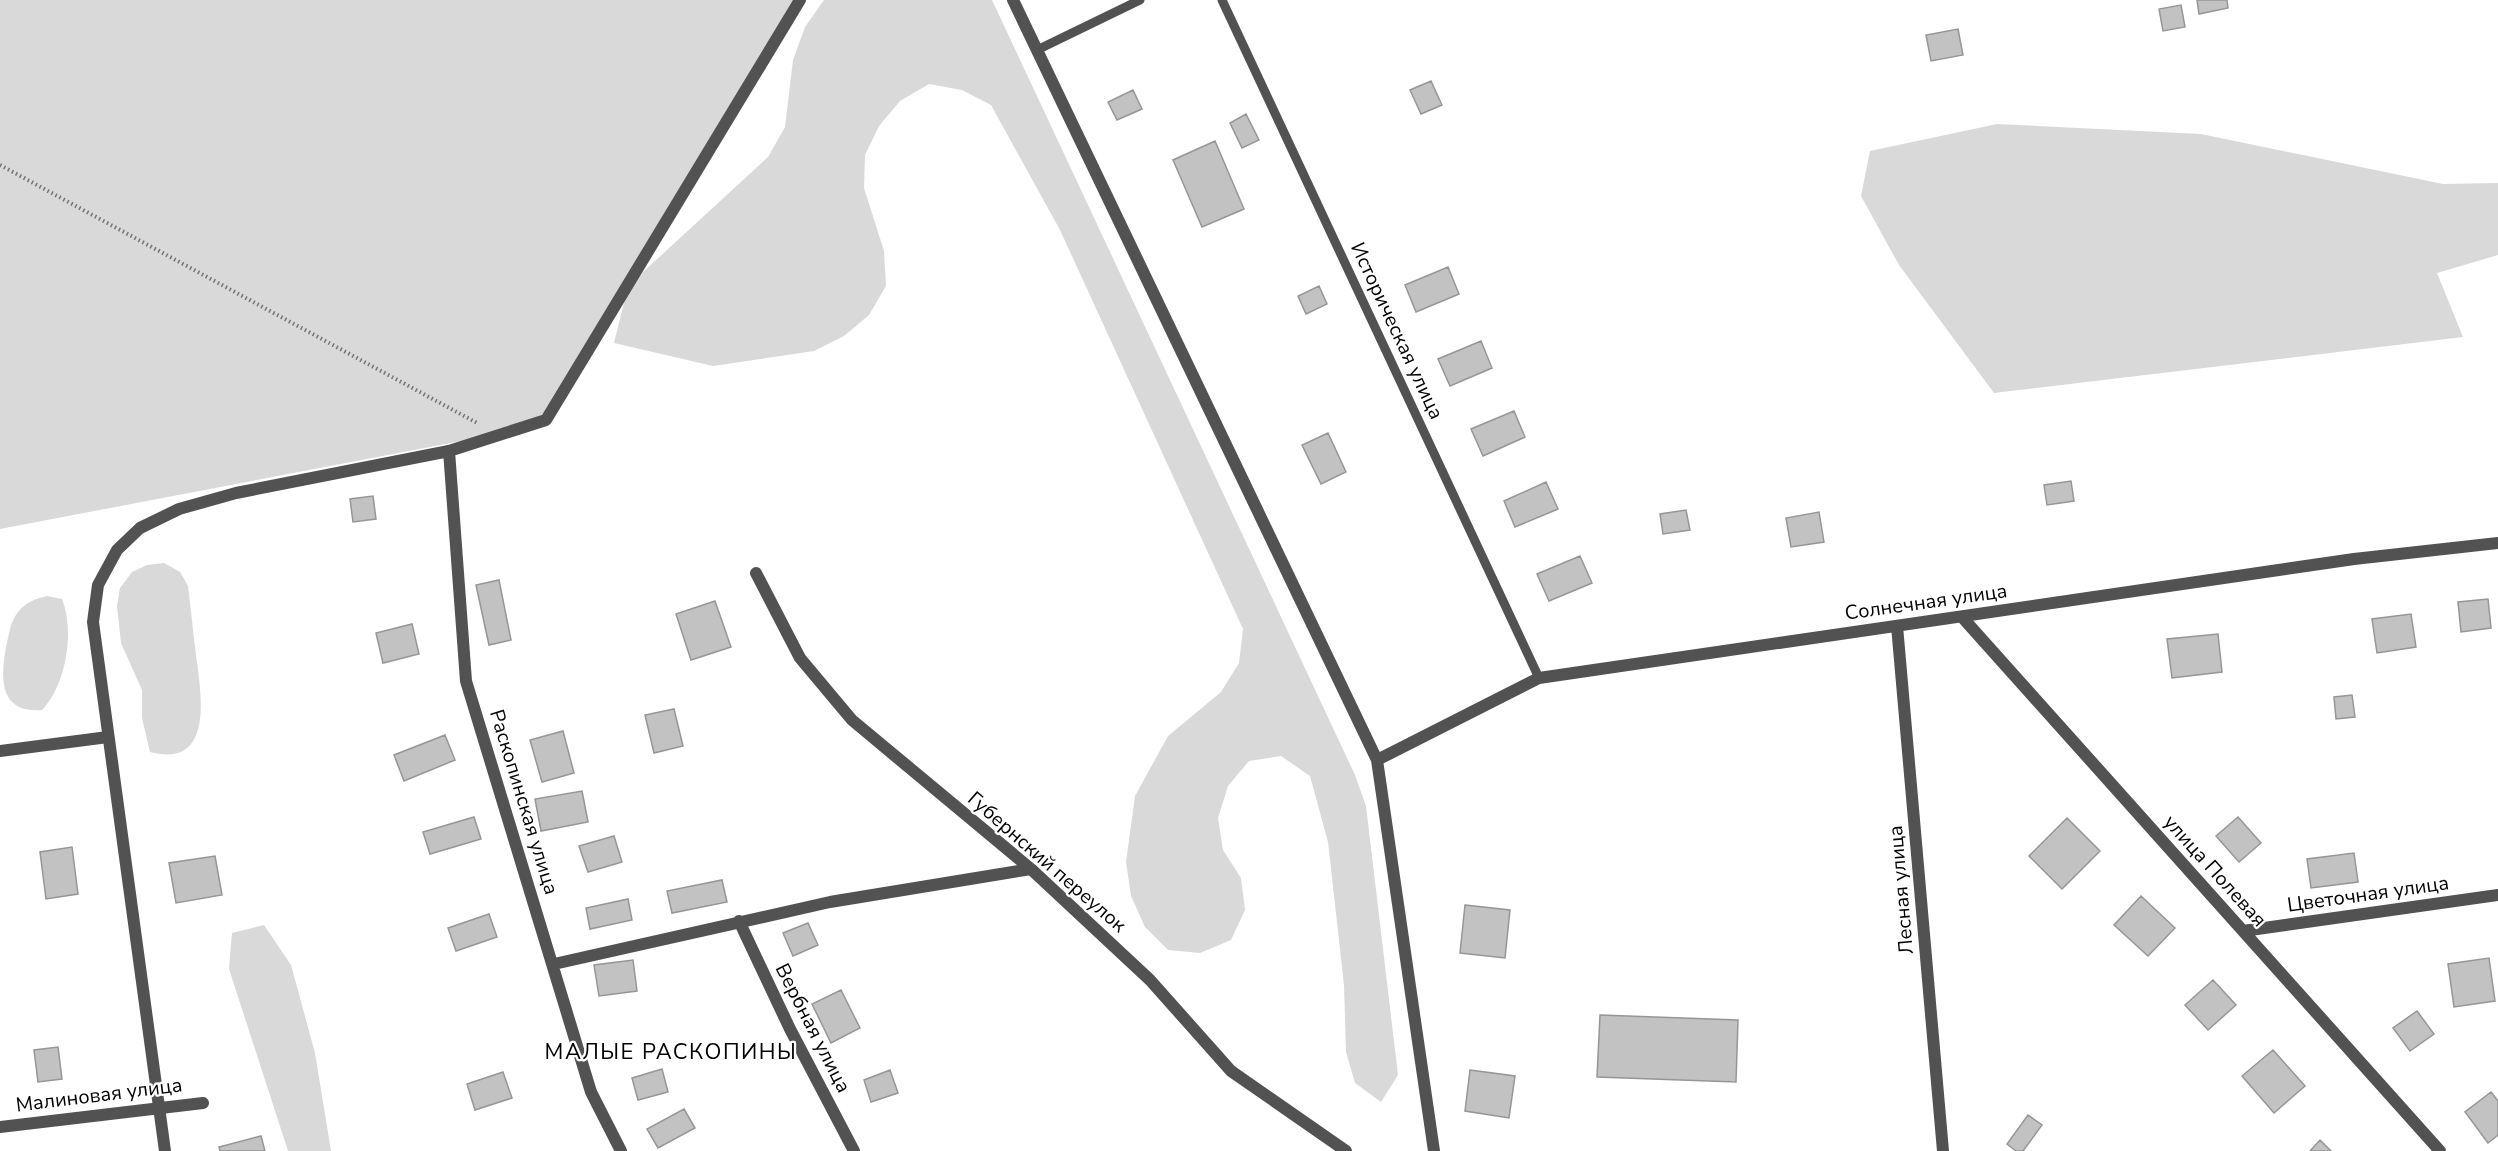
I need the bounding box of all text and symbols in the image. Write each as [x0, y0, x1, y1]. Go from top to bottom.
street label: Историческая улица [1344, 238, 1450, 424]
street label: Солнечная улица [1843, 577, 2009, 627]
street label: Раскопинская улица [483, 706, 565, 898]
street label: Губернский переулок [962, 786, 1132, 939]
street label: улица Полевая [2157, 809, 2273, 933]
street label: Лесная улица [1882, 824, 1920, 956]
street label: Цветочная улица [2285, 869, 2451, 919]
street label: Вербная улица [769, 959, 857, 1097]
district label: МАЛЫЕ РАСКОПИНЫ [545, 1037, 797, 1067]
street label: Малиновая улица [14, 1071, 184, 1119]

